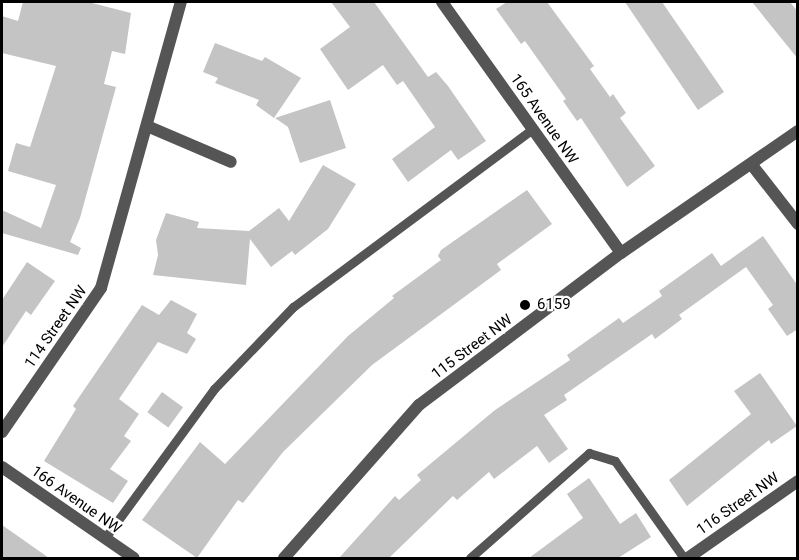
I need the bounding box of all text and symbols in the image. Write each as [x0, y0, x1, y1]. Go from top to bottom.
street label: 165 Avenue NW [506, 71, 582, 167]
street label: 114 Street NW [21, 282, 91, 372]
place label: 6159 [537, 296, 571, 314]
marker: 6159 [518, 298, 532, 312]
street label: 115 Street NW [428, 311, 516, 383]
street label: 166 Avenue NW [28, 462, 124, 538]
street label: 116 Street NW [693, 469, 783, 539]

